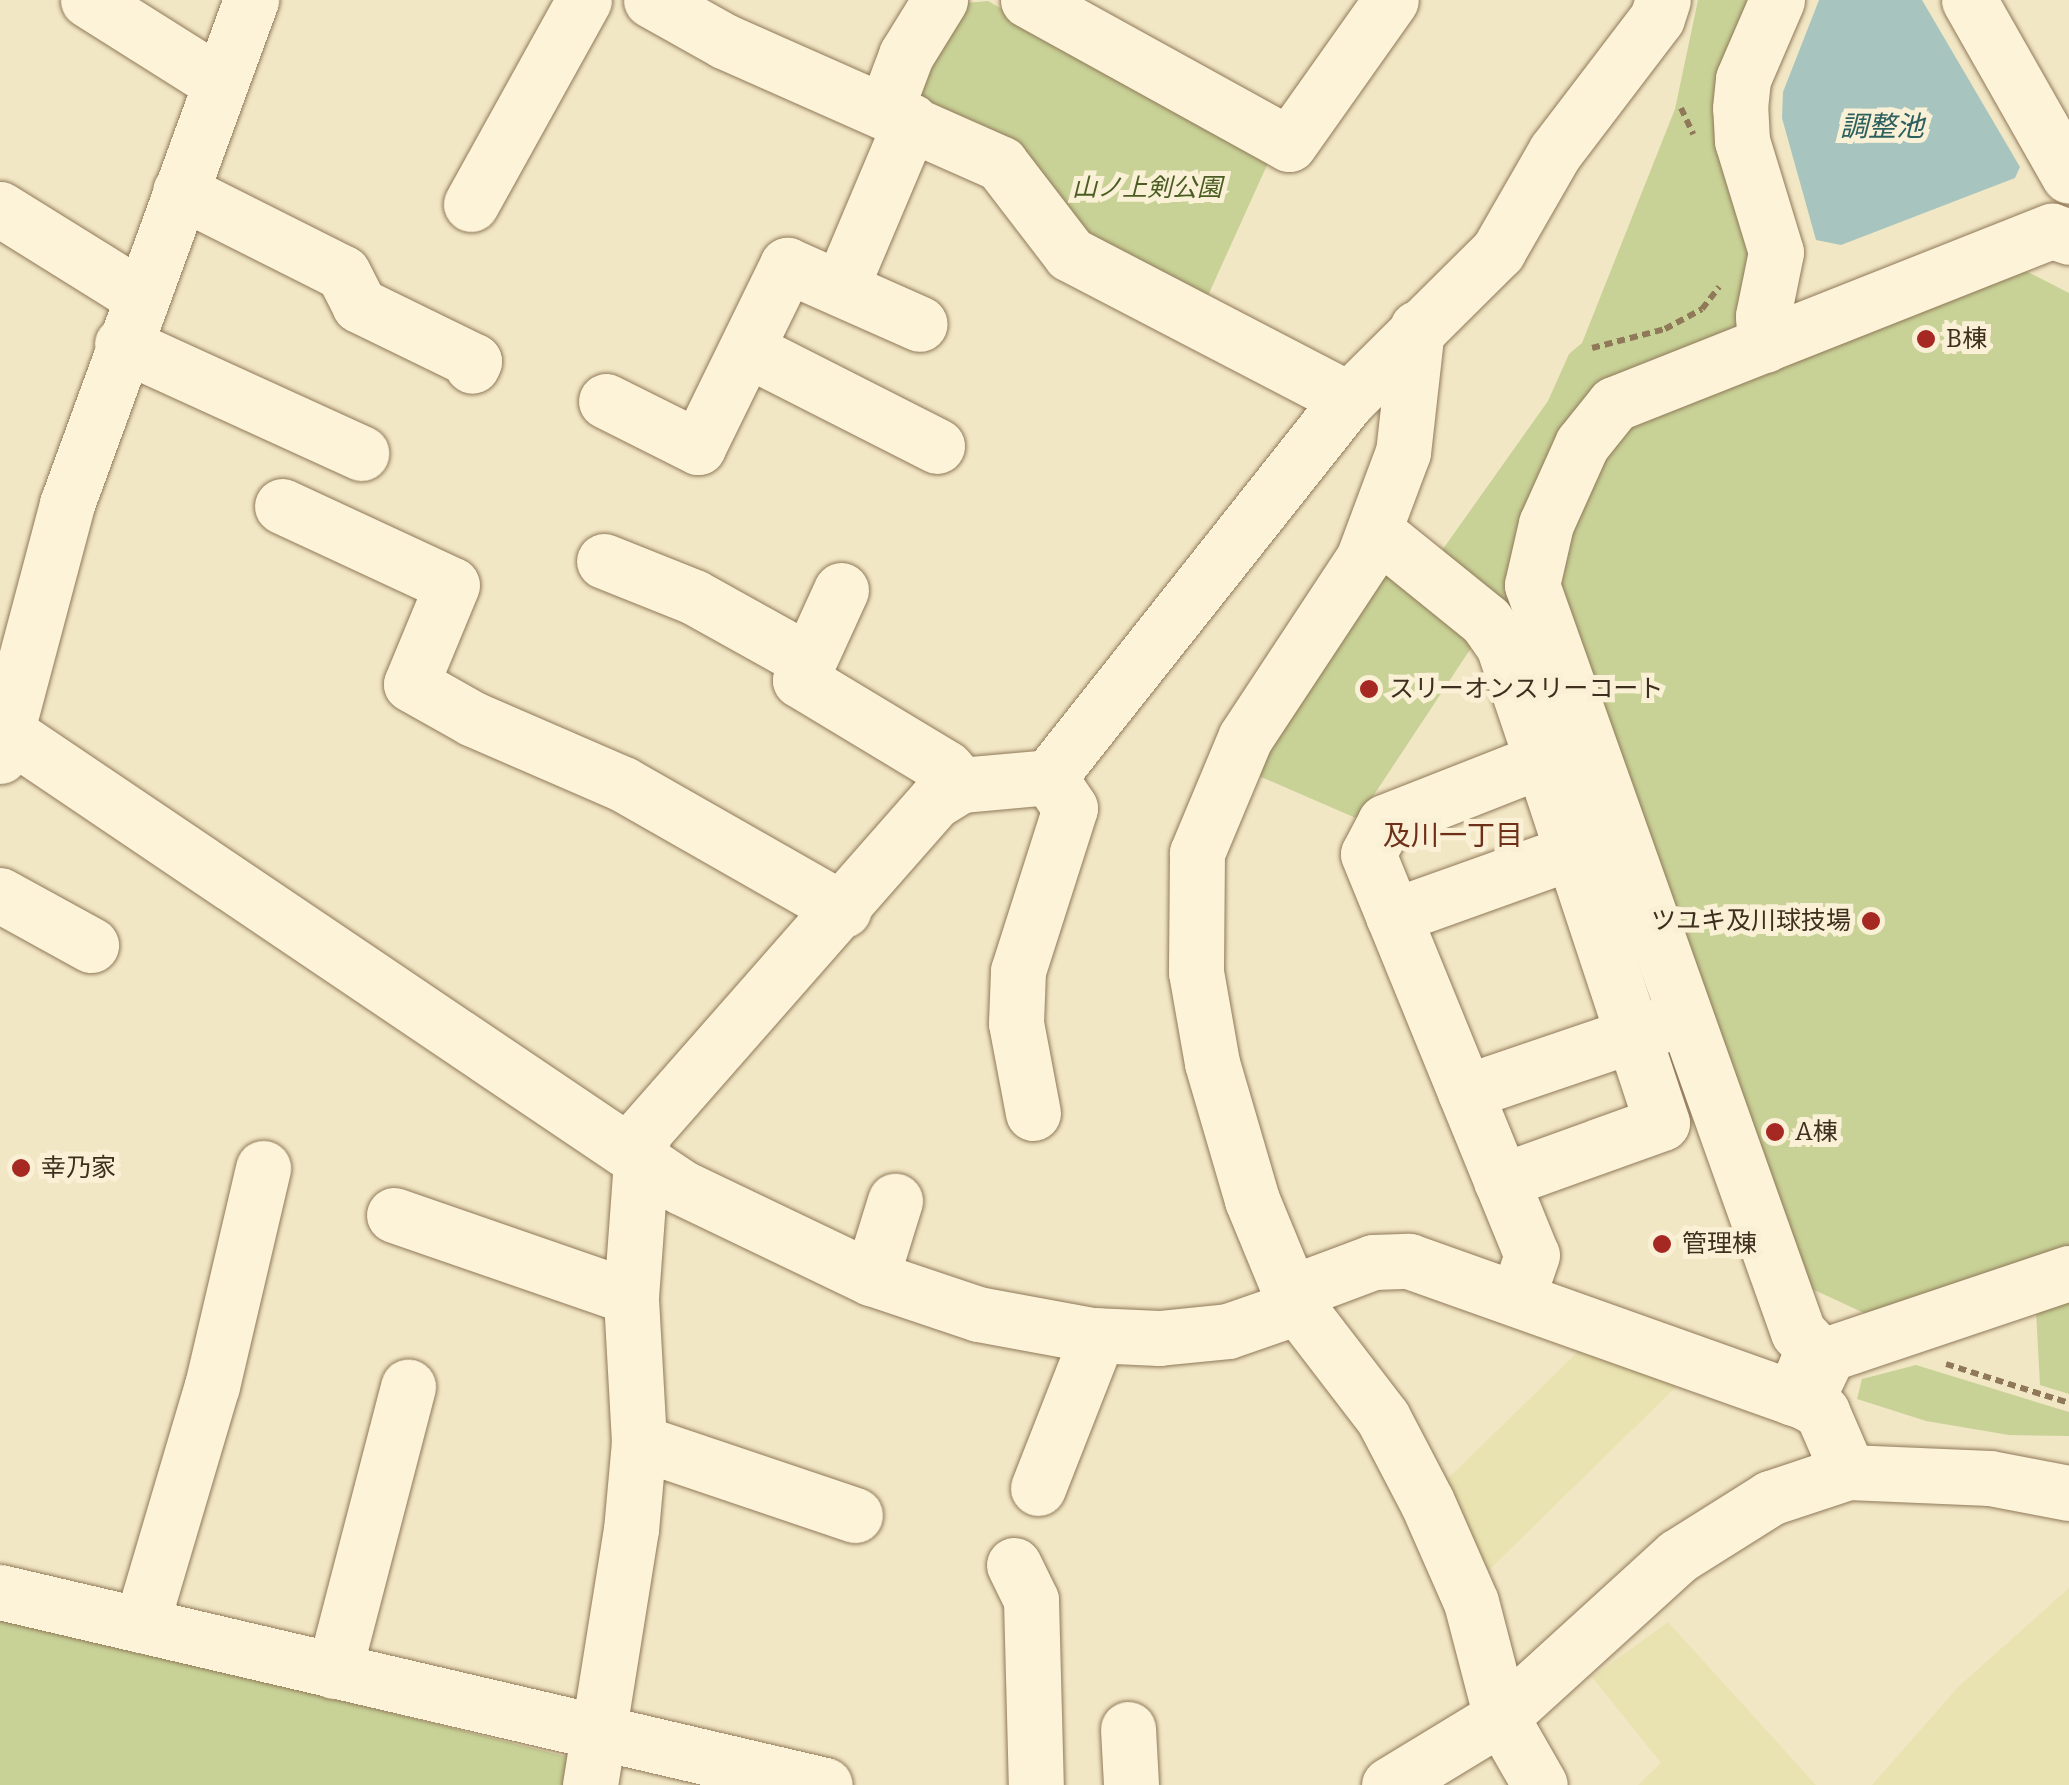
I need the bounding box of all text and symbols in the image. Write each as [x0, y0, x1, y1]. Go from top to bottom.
water label: 調整池 [1840, 110, 1924, 144]
park label: 山ノ上剣公園 [1072, 173, 1222, 203]
place label: B棟 [1946, 324, 1987, 354]
marker: B棟 [1915, 328, 1937, 350]
place label: スリーオンスリーコート [1389, 674, 1664, 704]
marker: スリーオンスリーコート [1358, 678, 1380, 700]
district label: 及川一丁目 [1383, 819, 1523, 853]
place label: ツユキ及川球技場 [1651, 906, 1851, 936]
marker: ツユキ及川球技場 [1860, 910, 1882, 932]
place label: A棟 [1795, 1117, 1838, 1147]
marker: A棟 [1764, 1121, 1786, 1143]
place label: 幸乃家 [41, 1153, 116, 1183]
marker: 幸乃家 [10, 1157, 32, 1179]
place label: 管理棟 [1682, 1229, 1757, 1259]
marker: 管理棟 [1651, 1233, 1673, 1255]

